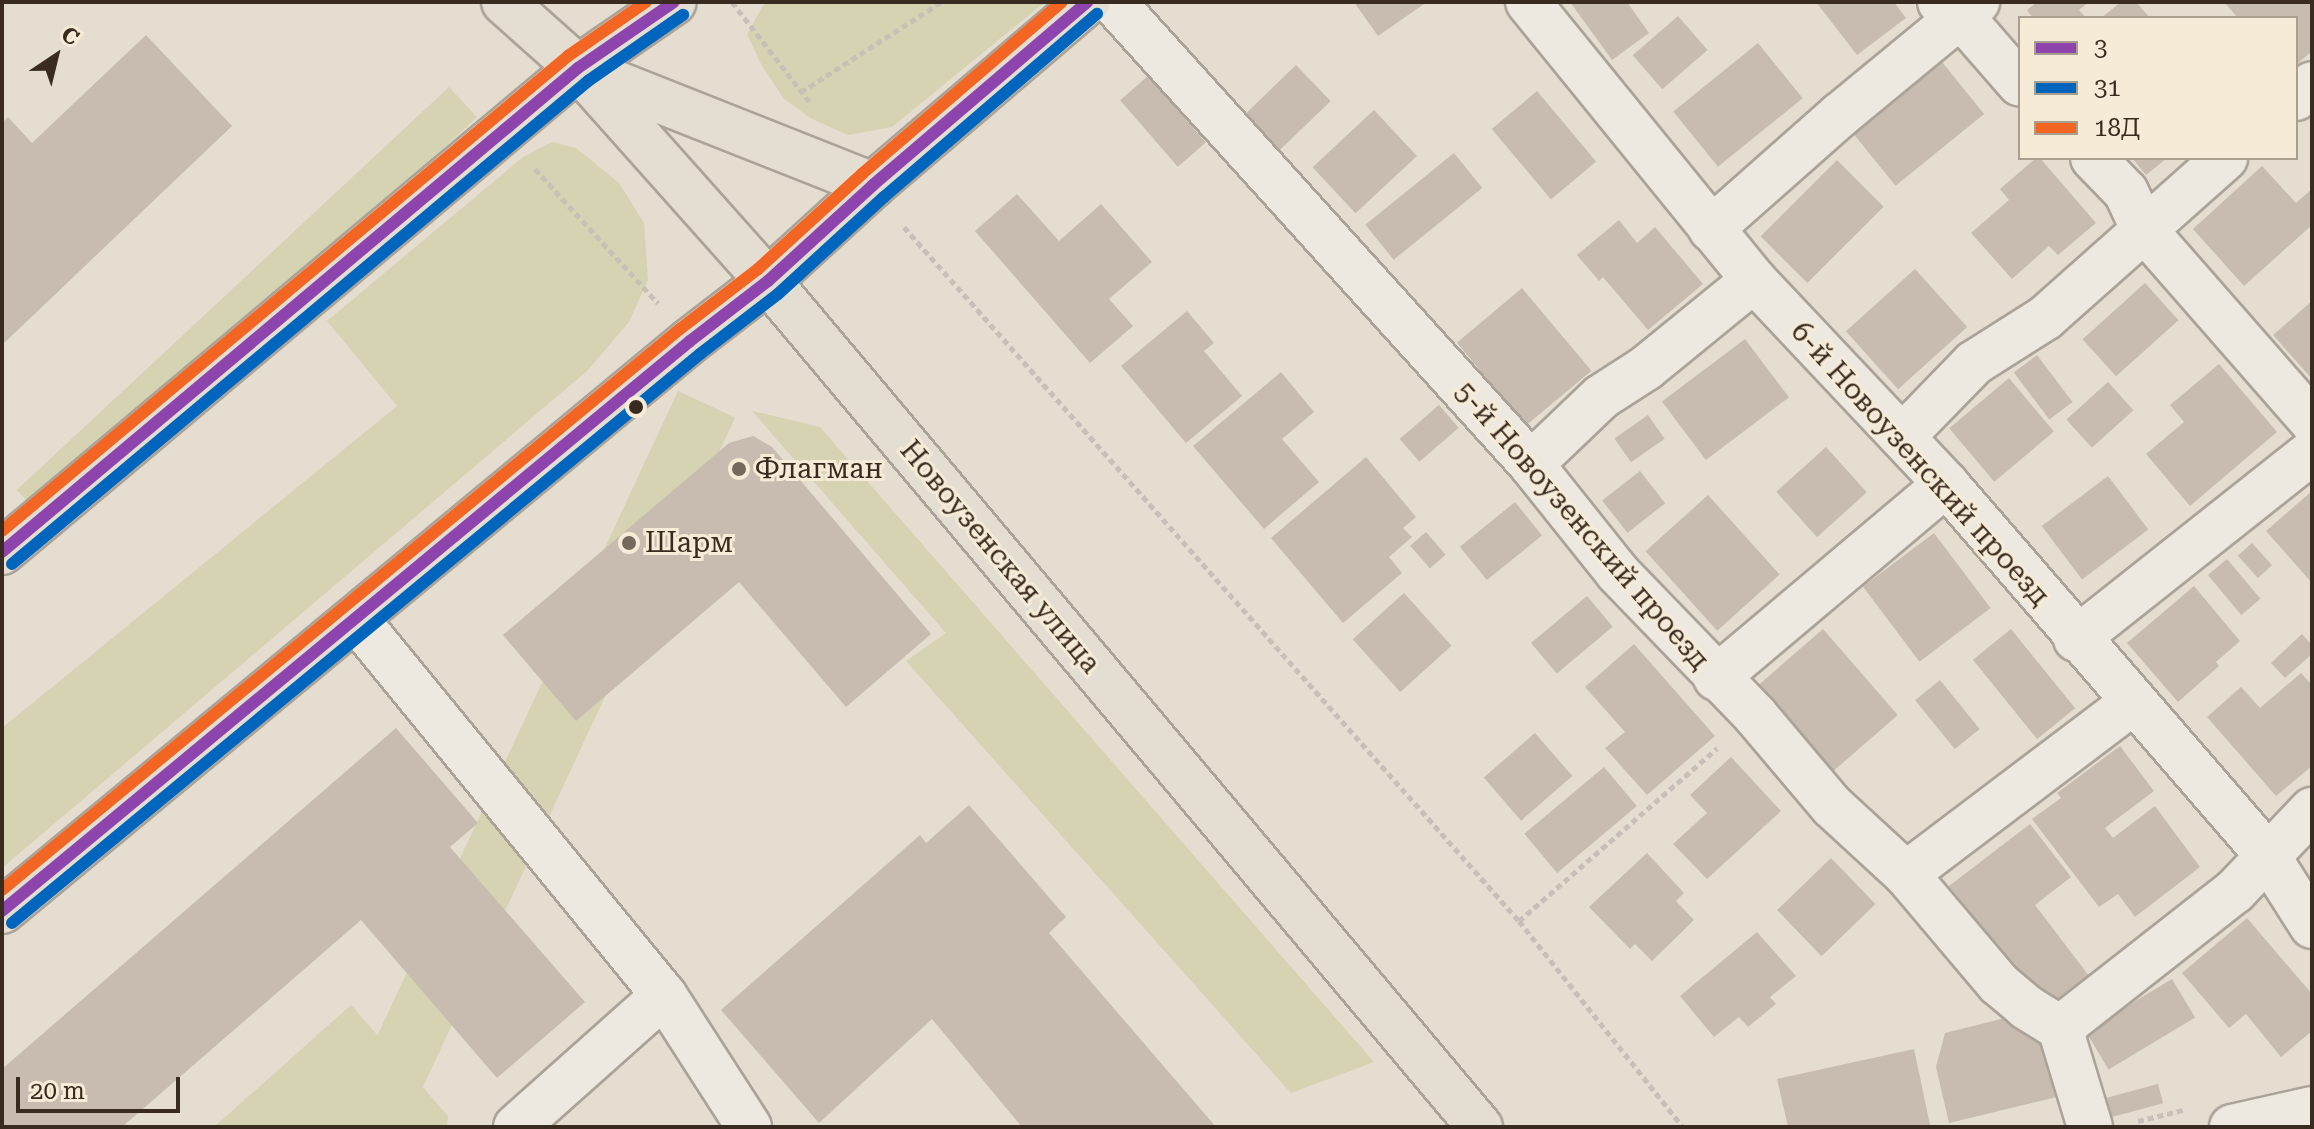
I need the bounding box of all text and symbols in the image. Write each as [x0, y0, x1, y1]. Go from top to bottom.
north arrow [16, 16, 96, 96]
legend [2018, 16, 2298, 160]
text: С [57, 21, 84, 51]
text: 3 [2094, 34, 2107, 62]
text: 31 [2094, 74, 2121, 102]
text: 18Д [2094, 114, 2140, 142]
street label: 6-й Новоузенский проезд [1784, 315, 2056, 613]
street label: 5-й Новоузенский проезд [1448, 375, 1716, 677]
unlabelled marker [628, 399, 644, 415]
street label: Новоузенская улица [893, 434, 1107, 680]
place label: Флагман [755, 452, 883, 486]
marker: Флагман [730, 460, 748, 478]
place label: Шарм [645, 526, 733, 560]
marker: Шарм [620, 534, 638, 552]
scale bar [20, 1061, 184, 1111]
text: 20 m [30, 1077, 85, 1105]

